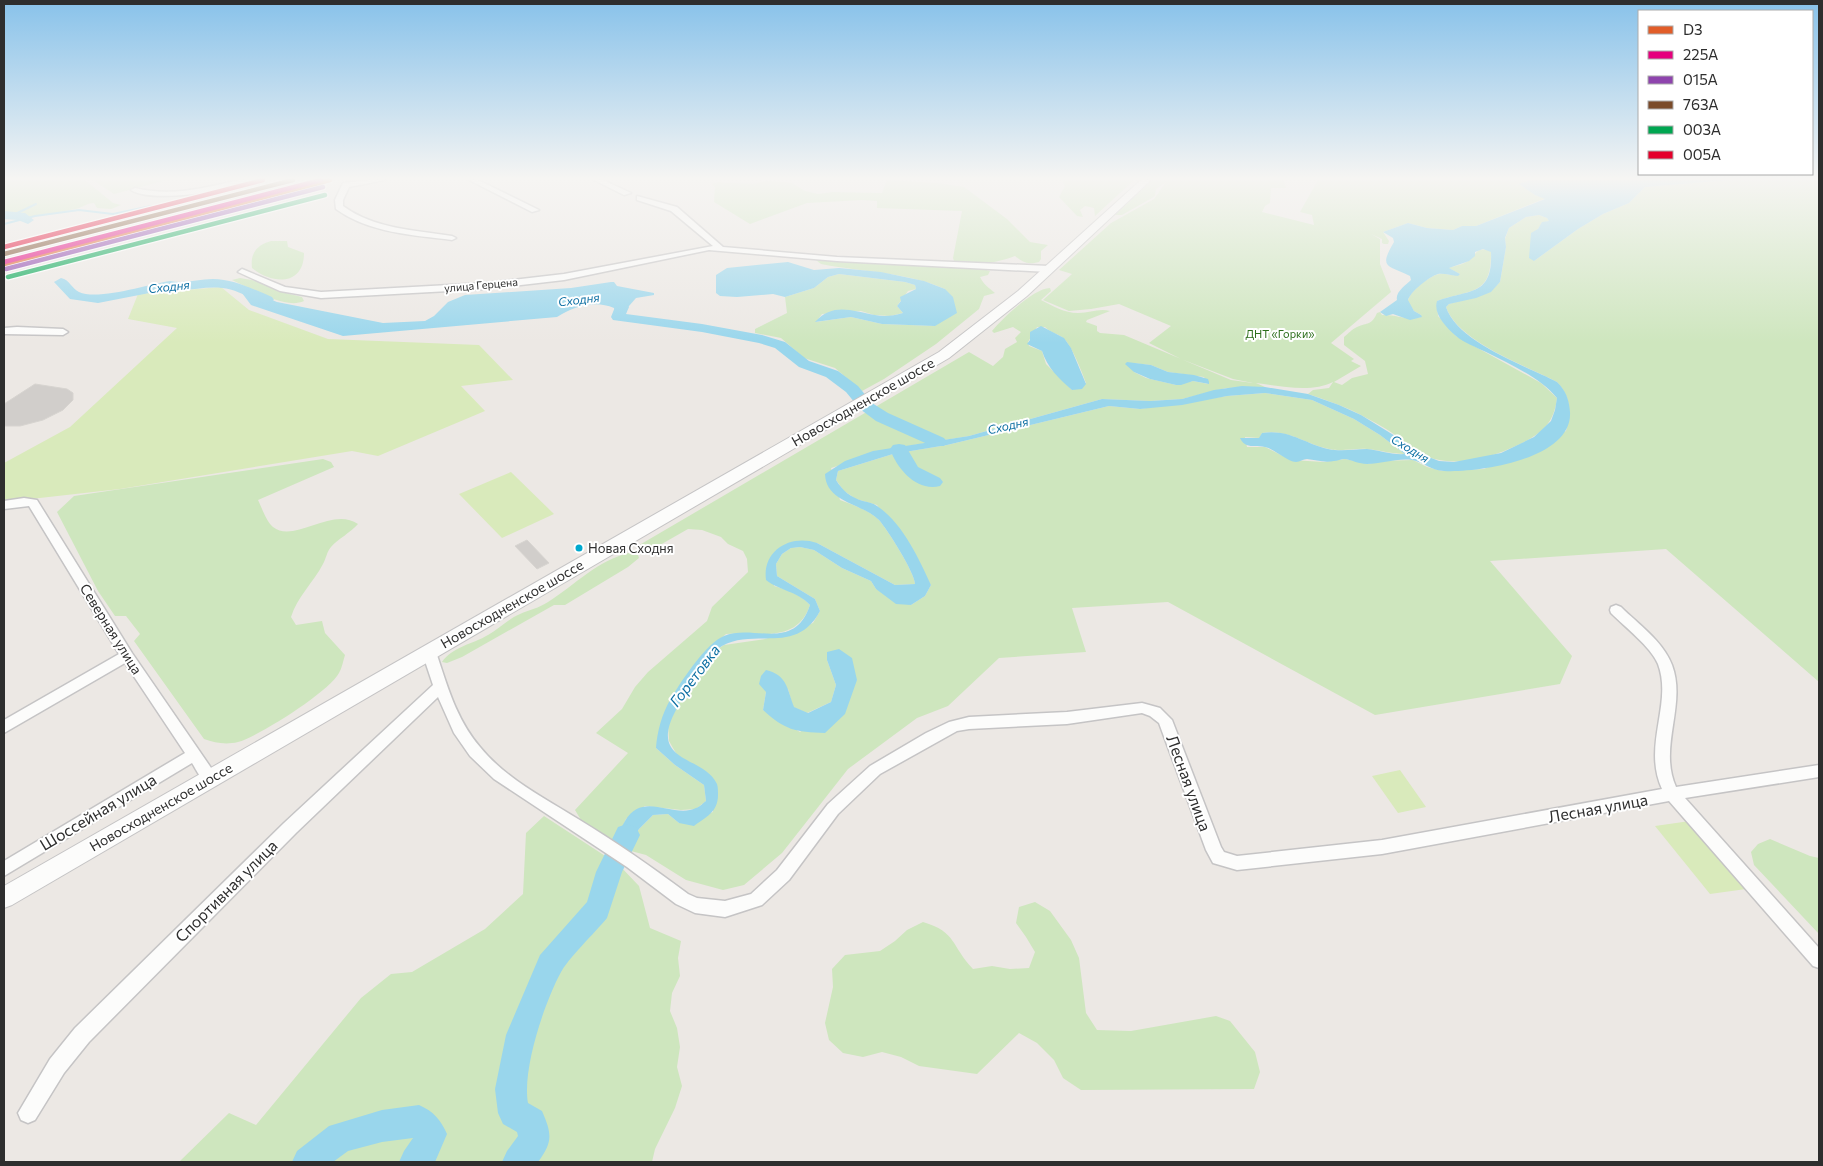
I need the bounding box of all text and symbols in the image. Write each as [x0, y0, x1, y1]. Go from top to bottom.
legend [1638, 10, 1813, 175]
text: D3 [1683, 20, 1703, 38]
text: 225А [1683, 45, 1718, 63]
text: 015А [1683, 70, 1718, 88]
text: 763А [1683, 95, 1719, 113]
text: 003А [1683, 120, 1721, 138]
text: 005А [1683, 145, 1721, 163]
street label: улица Герцена [444, 275, 518, 294]
water label: Сходня [147, 277, 190, 295]
water label: Сходня [557, 290, 600, 308]
park label: ДНТ «Горки» [1245, 327, 1315, 340]
street label: Новосходненское шоссе [788, 354, 937, 449]
water label: Сходня [986, 414, 1030, 437]
water label: Сходня [1389, 431, 1432, 465]
place label: Новая Сходня [588, 540, 674, 556]
marker: Новая Сходня [574, 543, 584, 553]
street label: Новосходненское шоссе [437, 556, 586, 651]
street label: Северная улица [77, 580, 146, 677]
water label: Горетовка [665, 641, 723, 710]
street label: Лесная улица [1163, 732, 1216, 834]
street label: Новосходненское шоссе [86, 759, 235, 854]
street label: Шоссейная улица [36, 769, 159, 854]
street label: Лесная улица [1547, 789, 1649, 826]
street label: Спортивная улица [171, 836, 281, 946]

